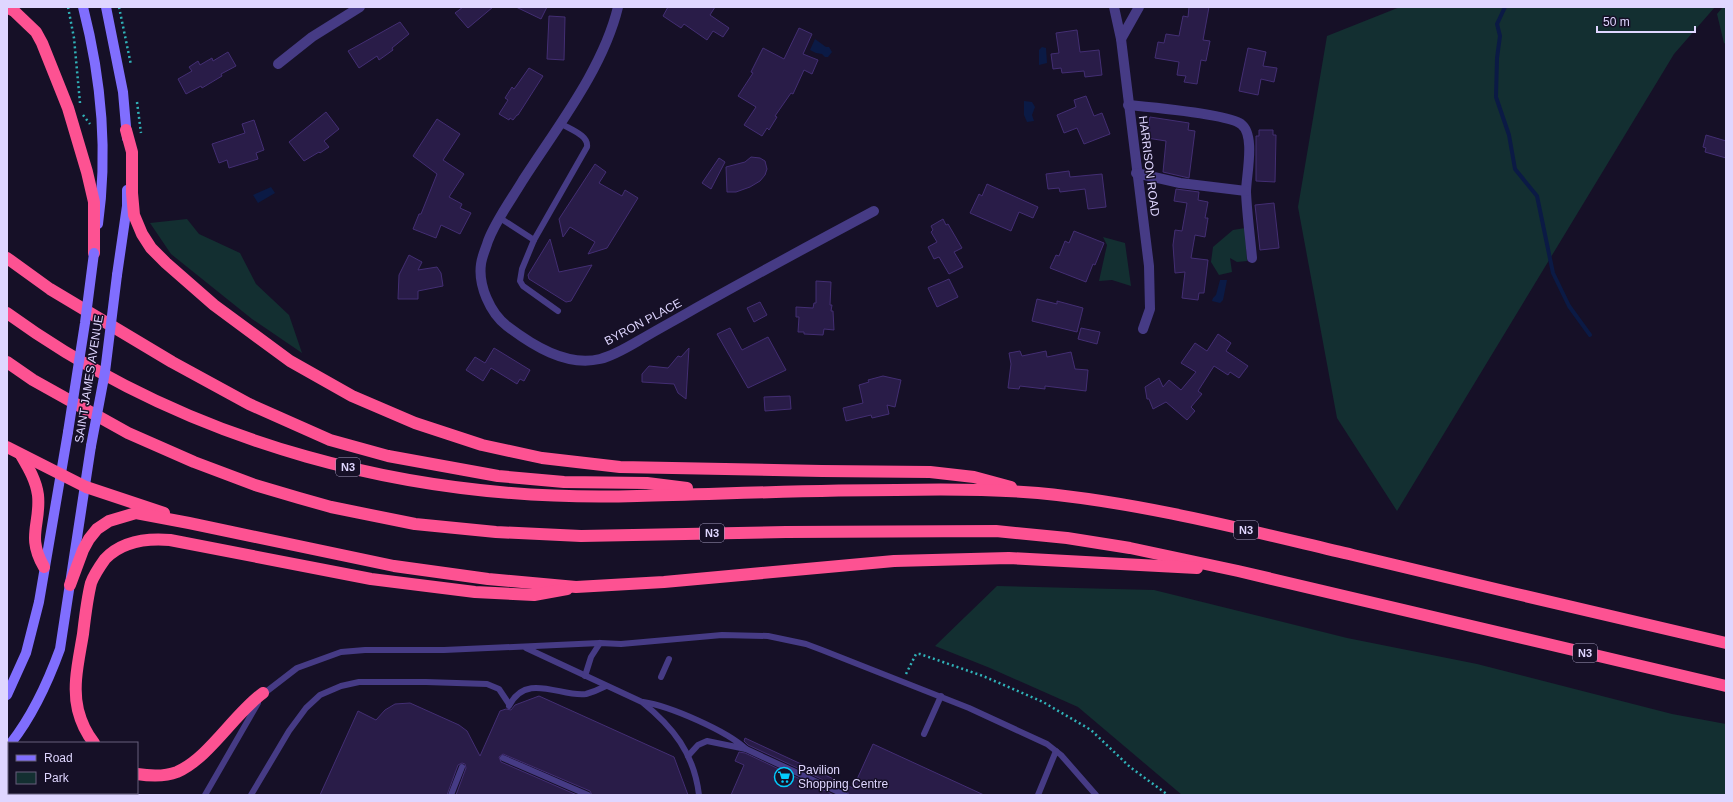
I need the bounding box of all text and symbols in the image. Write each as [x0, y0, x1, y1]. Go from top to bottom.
scale bar [1597, 8, 1695, 34]
text: 50 m [1603, 15, 1630, 29]
street label: HARRISON ROAD [1136, 115, 1162, 217]
street label: BYRON PLACE [602, 296, 684, 348]
street label: SAINT JAMES AVENUE [72, 314, 106, 444]
road number: N3 [336, 458, 360, 476]
road number: N3 [1234, 521, 1258, 539]
road number: N3 [700, 524, 724, 542]
road number: N3 [1573, 644, 1597, 662]
legend [8, 742, 138, 794]
text: Road [44, 751, 73, 765]
place label: Pavilion Shopping Centre [798, 763, 888, 791]
supermarket icon: Pavilion Shopping Centre [773, 766, 795, 788]
text: Park [44, 771, 70, 785]

